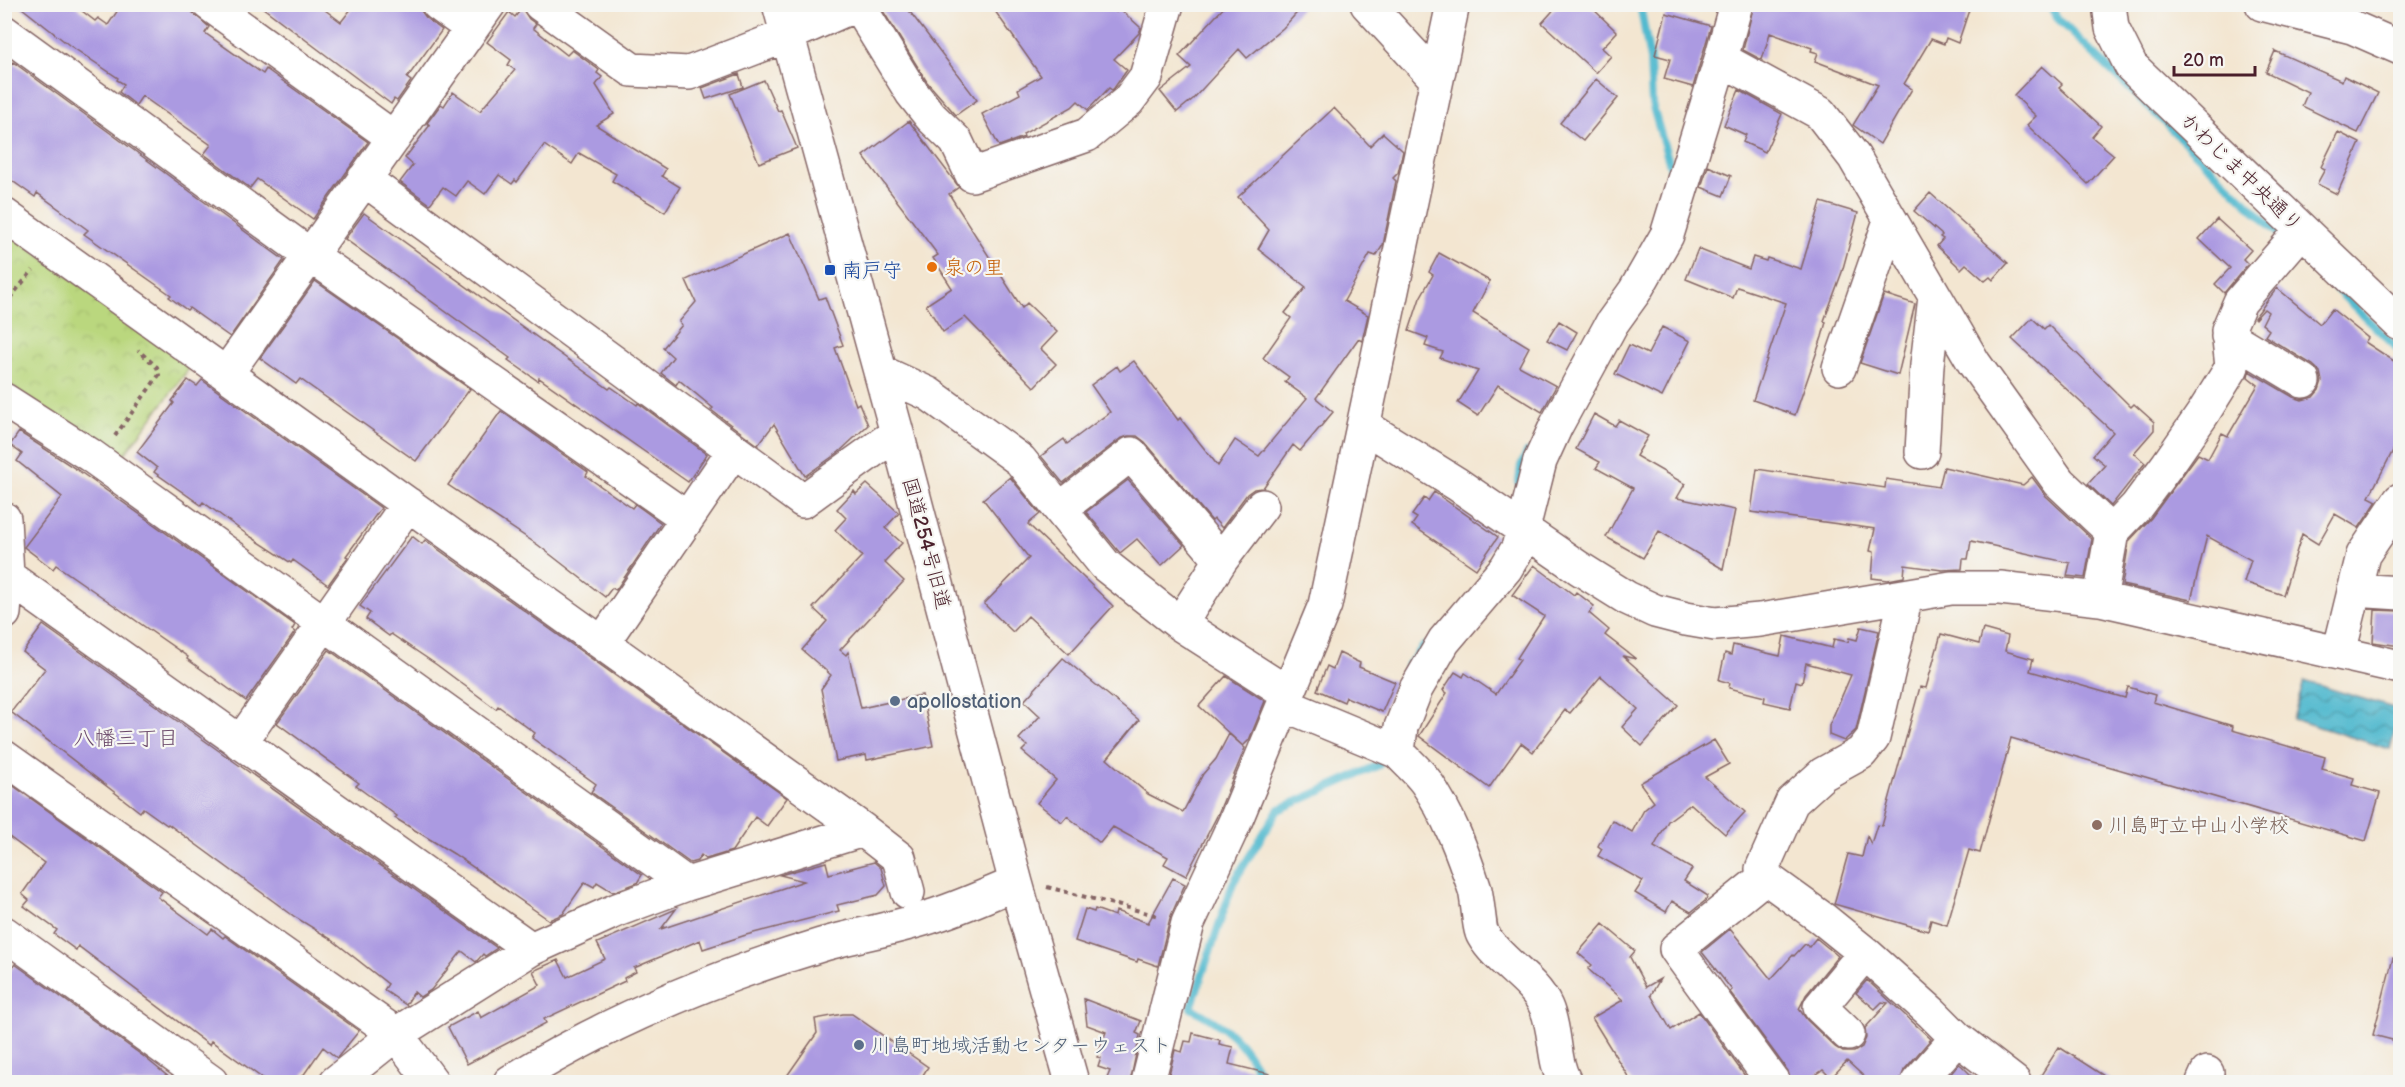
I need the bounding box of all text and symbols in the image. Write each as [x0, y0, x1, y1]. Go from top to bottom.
scale bar [2174, 39, 2255, 77]
text: 20 m [2183, 50, 2224, 71]
street label: かわじま中央通り [2175, 109, 2307, 237]
place label: 泉の里 [944, 256, 1004, 280]
place label: 南戸守 [842, 259, 902, 283]
marker: 泉の里 [925, 260, 939, 274]
marker: 南戸守 [823, 263, 837, 277]
street label: 国道254号旧道 [897, 475, 955, 612]
place label: apollostation [907, 690, 1022, 714]
marker: apollostation [888, 694, 902, 708]
district label: 八幡三丁目 [74, 726, 179, 751]
place label: 川島町立中山小学校 [2109, 814, 2289, 838]
marker: 川島町立中山小学校 [2090, 818, 2104, 832]
place label: 川島町地域活動センターウェスト [871, 1034, 1172, 1058]
marker: 川島町地域活動センターウェスト [852, 1038, 866, 1052]

